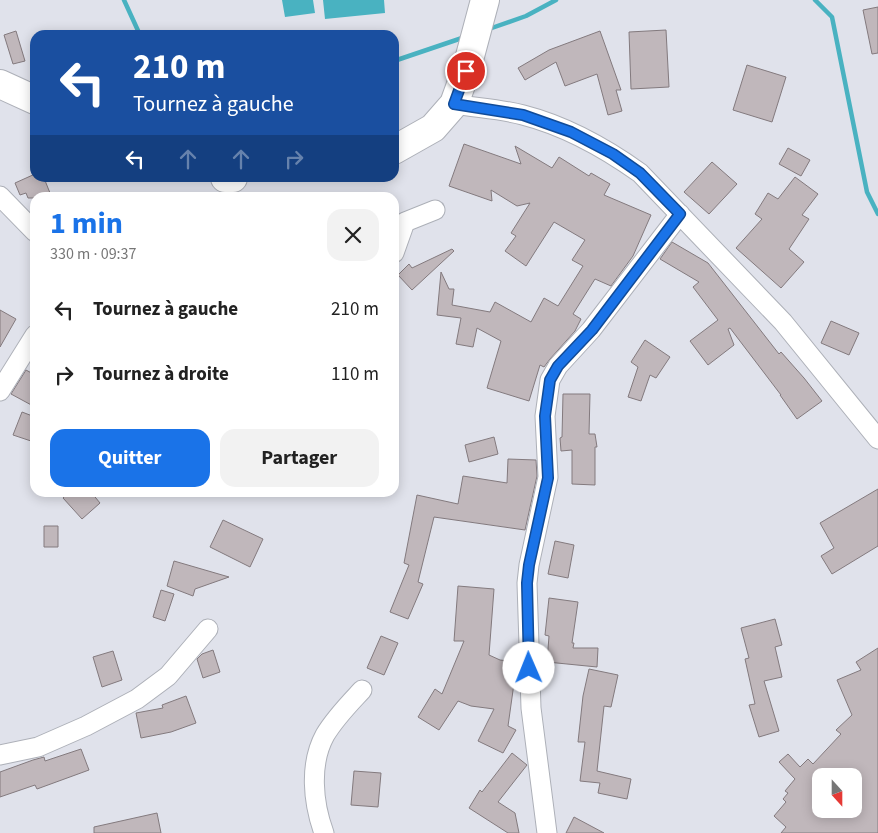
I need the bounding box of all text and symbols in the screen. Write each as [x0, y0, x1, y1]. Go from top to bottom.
text: 210 m [133, 42, 225, 92]
icon: left [50, 50, 115, 115]
pin [445, 50, 487, 92]
icon: arrive [452, 57, 480, 85]
text: Tournez à gauche [133, 88, 294, 120]
icon: left [121, 145, 149, 173]
icon: ahead [174, 145, 202, 173]
icon: ahead [227, 145, 255, 173]
icon: right [280, 145, 308, 173]
text: 1 min [50, 202, 123, 245]
button: close [327, 209, 379, 261]
text: 330 m · 09:37 [50, 243, 137, 265]
icon: left [50, 296, 78, 324]
text: Tournez à gauche [93, 296, 238, 323]
text: 210 m [331, 296, 379, 323]
icon: right [50, 361, 78, 389]
text: Tournez à droite [93, 361, 229, 388]
text: 110 m [331, 361, 379, 388]
button: Quitter [50, 429, 210, 487]
button: Partager [220, 429, 379, 487]
position arrow [502, 641, 554, 693]
north arrow [812, 768, 862, 818]
map controls [812, 768, 862, 818]

